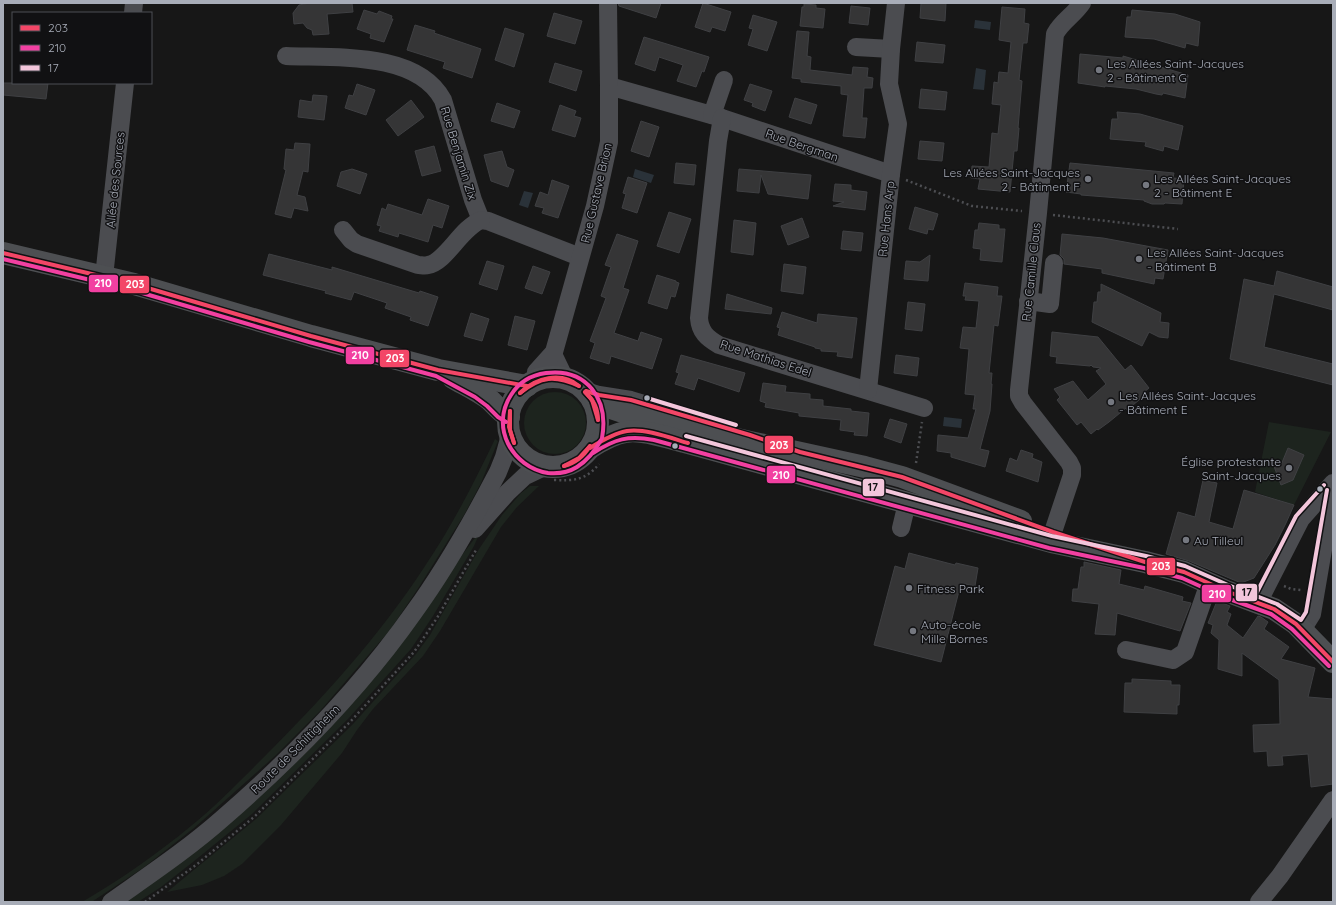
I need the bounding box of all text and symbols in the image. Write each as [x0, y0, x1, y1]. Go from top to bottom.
legend [12, 12, 152, 84]
text: 203 [48, 20, 68, 35]
text: 210 [48, 40, 66, 55]
place label: Les Allées Saint-Jacques 2 - Bâtiment G [1107, 56, 1244, 85]
text: 17 [48, 60, 59, 75]
marker: Les Allées Saint-Jacques 2 - Bâtiment G [1094, 65, 1104, 75]
street label: Rue Benjamin Zix [438, 105, 480, 202]
street label: Rue Bergman [763, 125, 841, 165]
street label: Allée des Sources [102, 131, 128, 229]
street label: Rue Gustave Brion [577, 141, 615, 245]
place label: Les Allées Saint-Jacques 2 - Bâtiment F [943, 165, 1080, 194]
place label: Les Allées Saint-Jacques 2 - Bâtiment E [1154, 171, 1291, 200]
marker: Les Allées Saint-Jacques 2 - Bâtiment F [1083, 174, 1093, 184]
street label: Rue Hans Arp [875, 180, 897, 258]
marker: Les Allées Saint-Jacques 2 - Bâtiment E [1141, 180, 1151, 190]
street label: Rue Camille Claus [1018, 222, 1044, 322]
place label: Les Allées Saint-Jacques - Bâtiment B [1147, 245, 1284, 274]
marker: Les Allées Saint-Jacques - Bâtiment B [1134, 254, 1144, 264]
line badge: 210 [88, 274, 119, 293]
line badge: 203 [119, 275, 150, 294]
text: 210 [94, 276, 112, 290]
text: 203 [126, 277, 145, 291]
street label: Rue Mathias Edel [718, 336, 814, 380]
line badge: 210 [345, 346, 375, 365]
text: 210 [351, 348, 369, 362]
line badge: 203 [379, 349, 410, 368]
text: 203 [386, 351, 405, 365]
place label: Les Allées Saint-Jacques - Bâtiment E [1119, 388, 1256, 417]
unlabelled marker [642, 393, 652, 403]
marker: Les Allées Saint-Jacques - Bâtiment E [1106, 397, 1116, 407]
line badge: 203 [764, 435, 794, 454]
text: 203 [770, 438, 789, 452]
unlabelled marker [670, 441, 680, 451]
place label: Église protestante Saint-Jacques [1181, 454, 1281, 483]
marker: Église protestante Saint-Jacques [1284, 463, 1294, 473]
line badge: 210 [766, 465, 796, 484]
text: 210 [772, 468, 790, 482]
line badge: 17 [862, 478, 885, 497]
text: 17 [868, 480, 878, 494]
unlabelled marker [1315, 484, 1325, 494]
place label: Au Tilleul [1194, 533, 1243, 548]
marker: Au Tilleul [1181, 535, 1191, 545]
line badge: 203 [1146, 557, 1176, 576]
text: 203 [1152, 559, 1171, 573]
place label: Fitness Park [917, 581, 984, 596]
marker: Fitness Park [904, 583, 914, 593]
line badge: 17 [1235, 583, 1258, 602]
line badge: 210 [1201, 584, 1232, 603]
text: 17 [1242, 585, 1252, 599]
text: 210 [1208, 587, 1226, 601]
place label: Auto-école Mille Bornes [921, 617, 988, 646]
marker: Auto-école Mille Bornes [908, 626, 918, 636]
street label: Route de Schiltigheim [247, 701, 343, 797]

